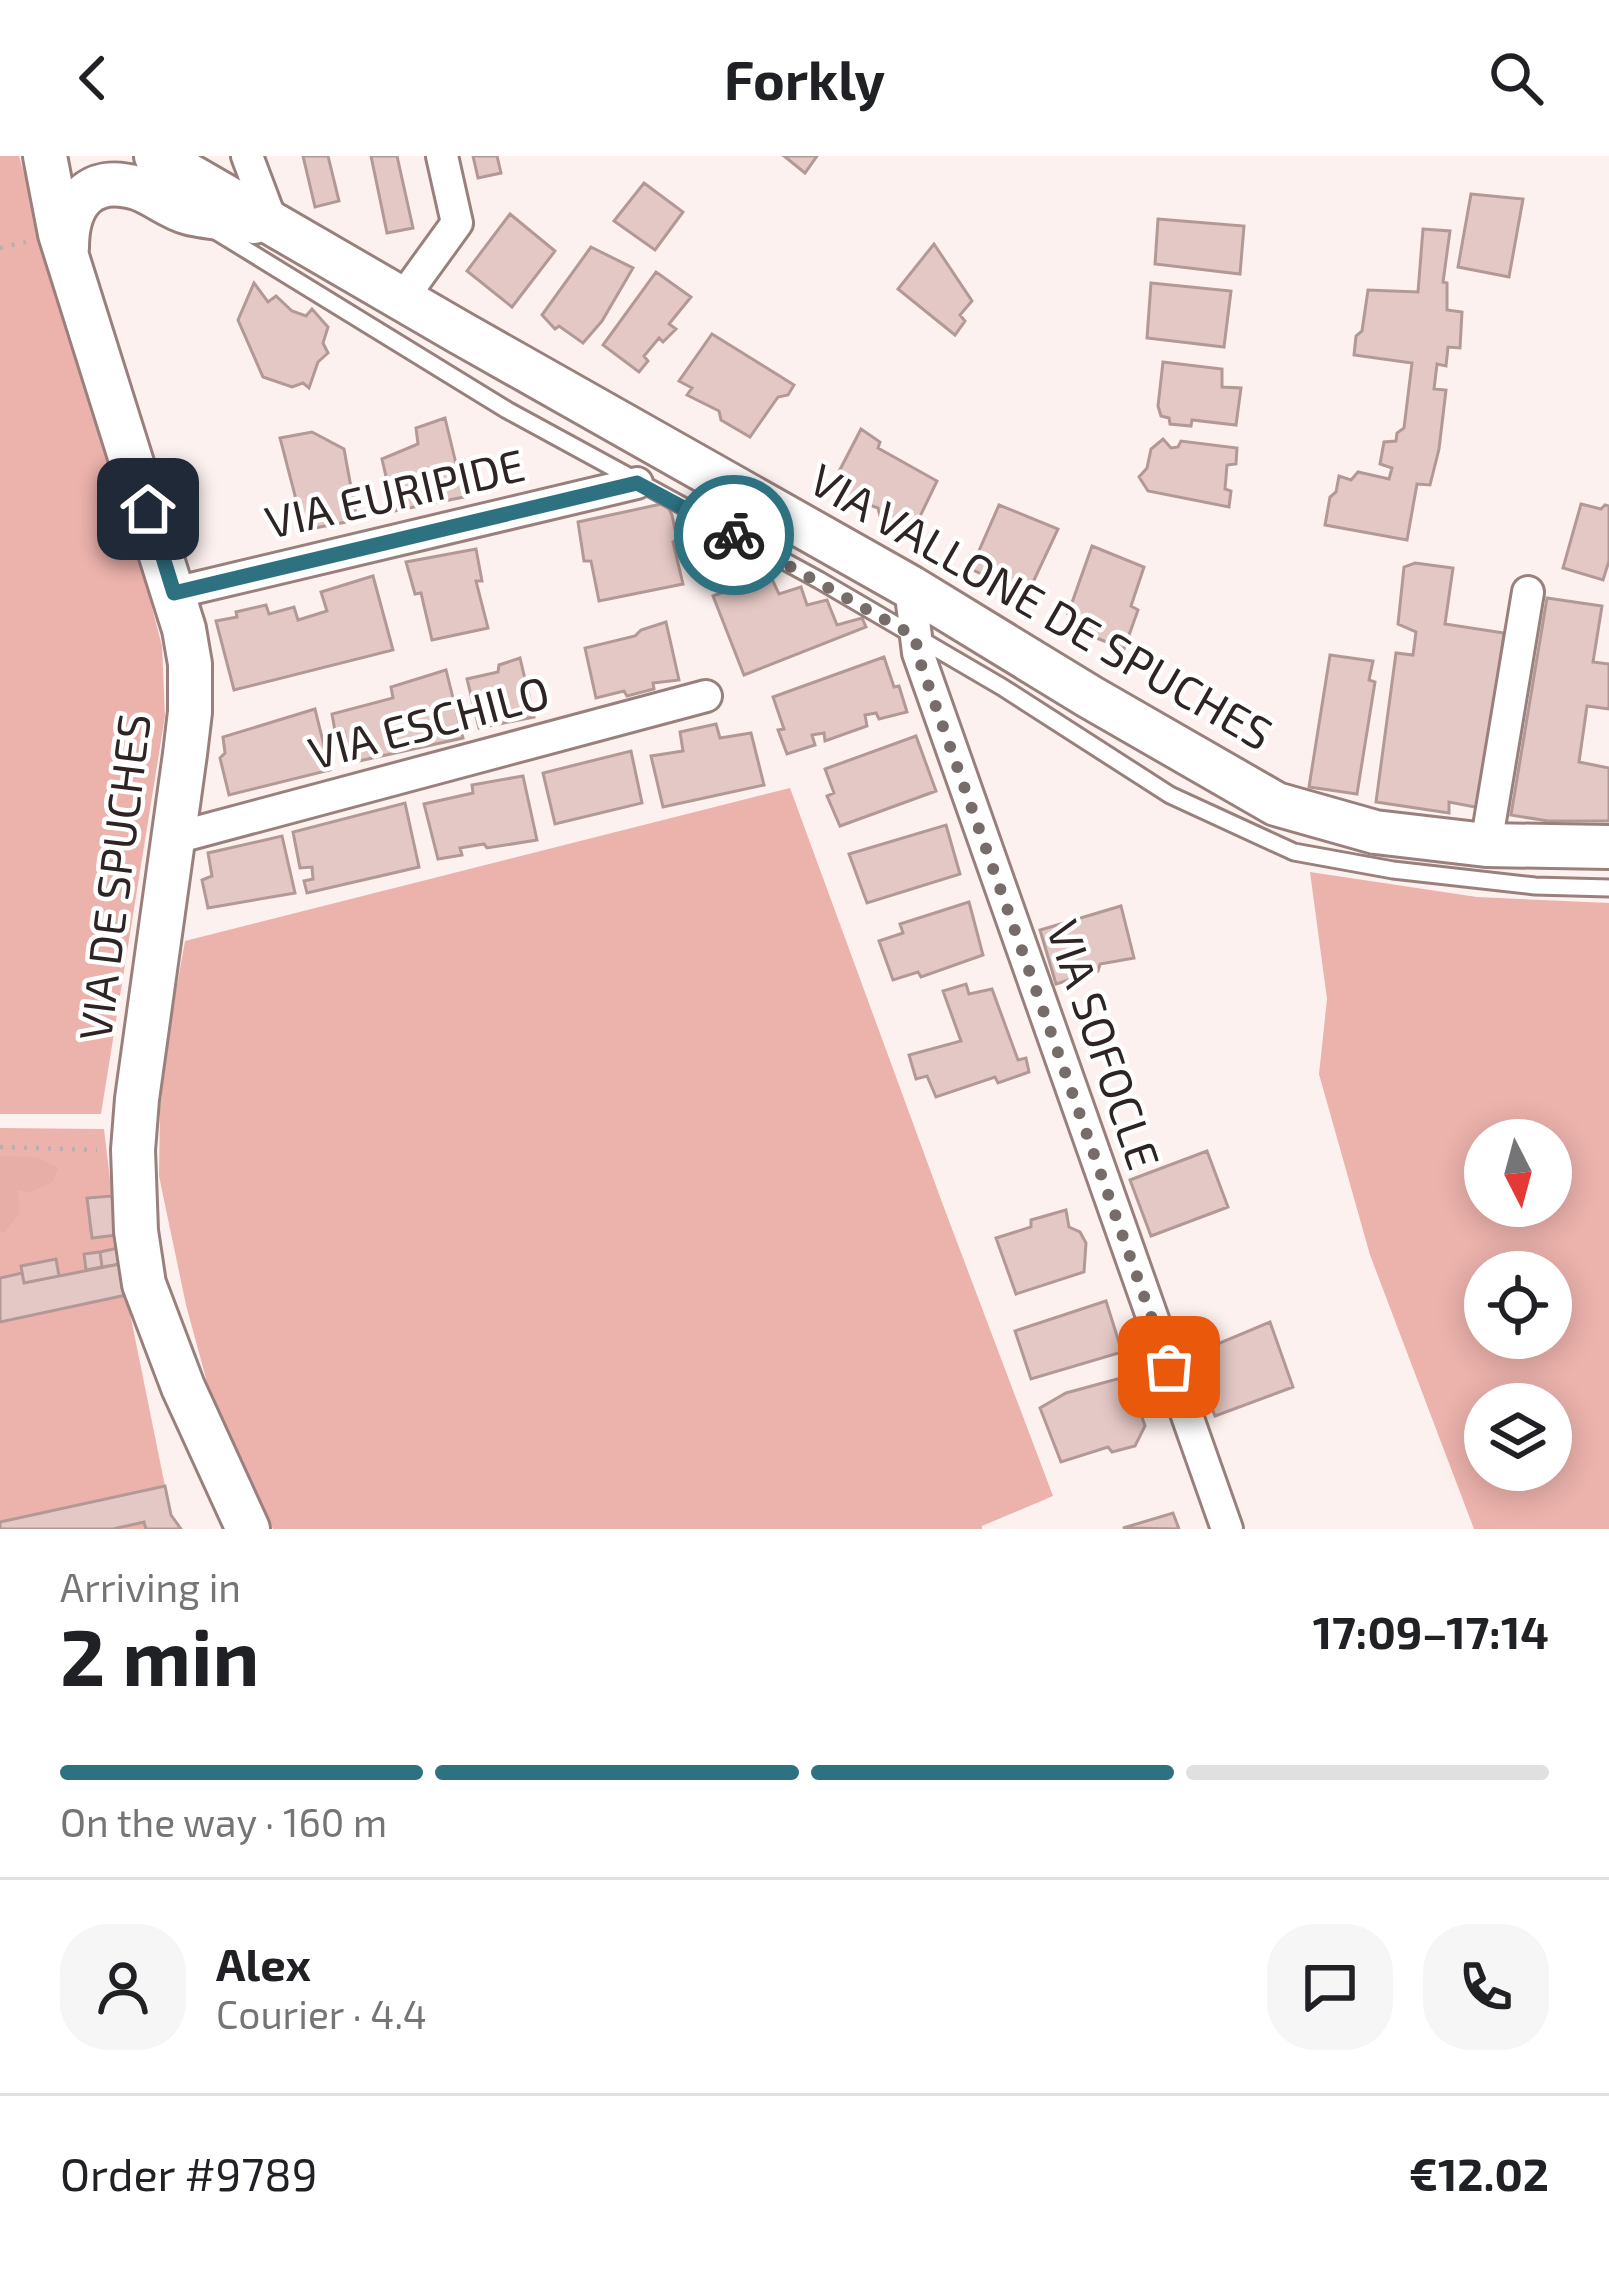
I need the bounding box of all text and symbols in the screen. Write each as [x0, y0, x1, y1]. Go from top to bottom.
icon: back [60, 45, 126, 111]
icon: search [1483, 45, 1549, 111]
text: Forkly [724, 46, 885, 111]
street label: VIA EURIPIDE [260, 436, 529, 548]
street label: VIA VALLONE DE SPUCHES [801, 451, 1283, 760]
pin [97, 458, 199, 560]
courier [674, 475, 794, 595]
icon: home [115, 476, 181, 542]
icon: bike [701, 502, 767, 568]
street label: VIA ESCHILO [302, 663, 555, 779]
street label: VIA DE SPUCHES [66, 710, 160, 1043]
street label: VIA SOFOCLE [1037, 913, 1173, 1176]
north arrow [1464, 1119, 1572, 1227]
map controls [1464, 1119, 1572, 1491]
button: locate [1464, 1251, 1572, 1359]
pin [1118, 1316, 1220, 1418]
icon: bag [1136, 1334, 1202, 1400]
button: layers [1464, 1383, 1572, 1491]
text: Arriving in [60, 1563, 241, 1610]
text: 17:09–17:14 [1313, 1604, 1549, 1658]
text: 2 min [60, 1608, 259, 1702]
text: On the way · 160 m [60, 1798, 387, 1845]
button: person [60, 1924, 186, 2050]
button: chat [1267, 1924, 1393, 2050]
button: phone [1423, 1924, 1549, 2050]
text: Alex [216, 1936, 311, 1990]
text: Courier · 4.4 [216, 1990, 427, 2037]
text: Order #9789 [60, 2146, 317, 2200]
text: €12.02 [1409, 2146, 1549, 2200]

